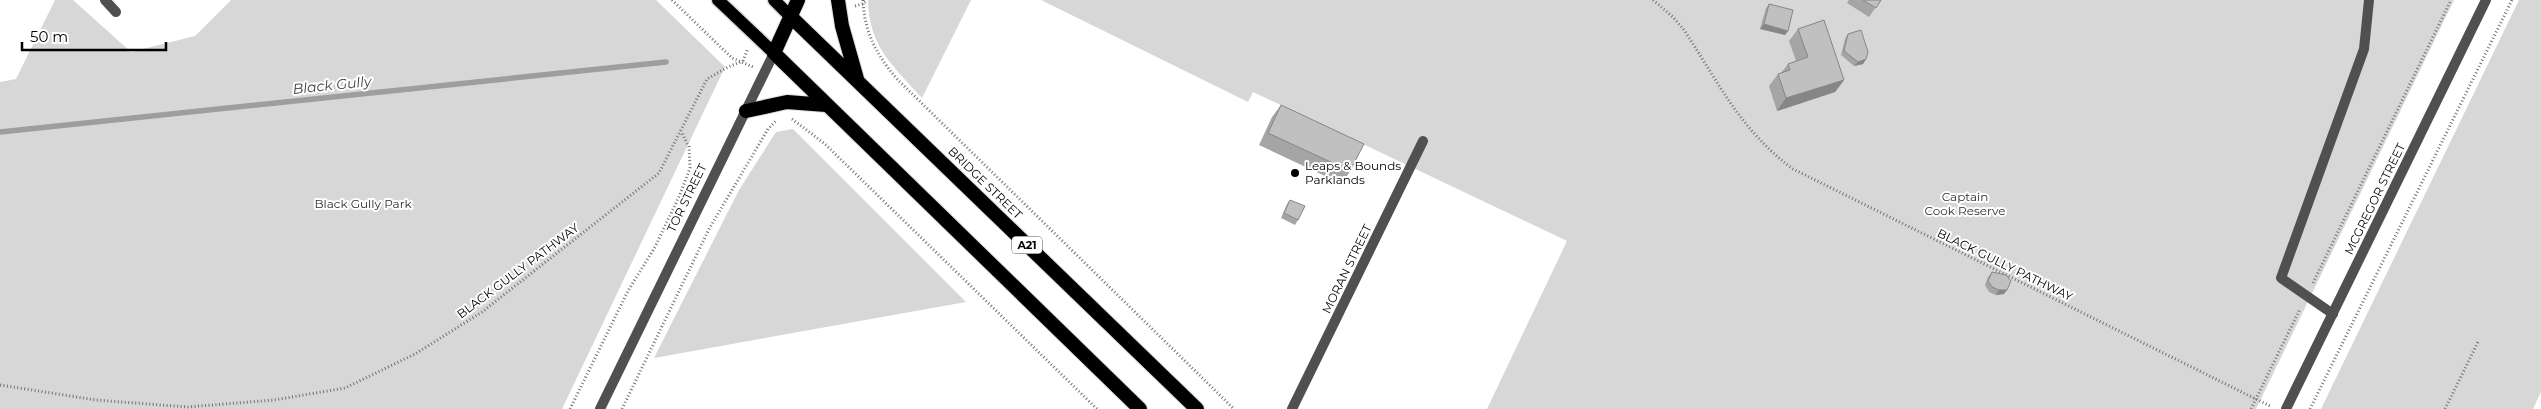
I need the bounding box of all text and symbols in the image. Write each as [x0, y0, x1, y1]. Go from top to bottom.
scale bar [22, 20, 166, 52]
text: 50 m [30, 27, 68, 46]
water label: Black Gully [292, 72, 374, 98]
street label: MCGREGOR STREET [2341, 140, 2408, 257]
street label: BRIDGE STREET [945, 143, 1026, 222]
place label: Leaps & Bounds Parklands [1305, 158, 1401, 187]
street label: TOR STREET [663, 161, 710, 235]
marker: Leaps & Bounds Parklands [1289, 167, 1301, 179]
park label: Captain Cook Reserve [1924, 189, 2006, 218]
park label: Black Gully Park [314, 196, 412, 211]
street label: BLACK GULLY PATHWAY [454, 220, 582, 321]
street label: MORAN STREET [1318, 222, 1375, 316]
street label: BLACK GULLY PATHWAY [1935, 225, 2076, 304]
road number: A21 [1012, 236, 1042, 254]

